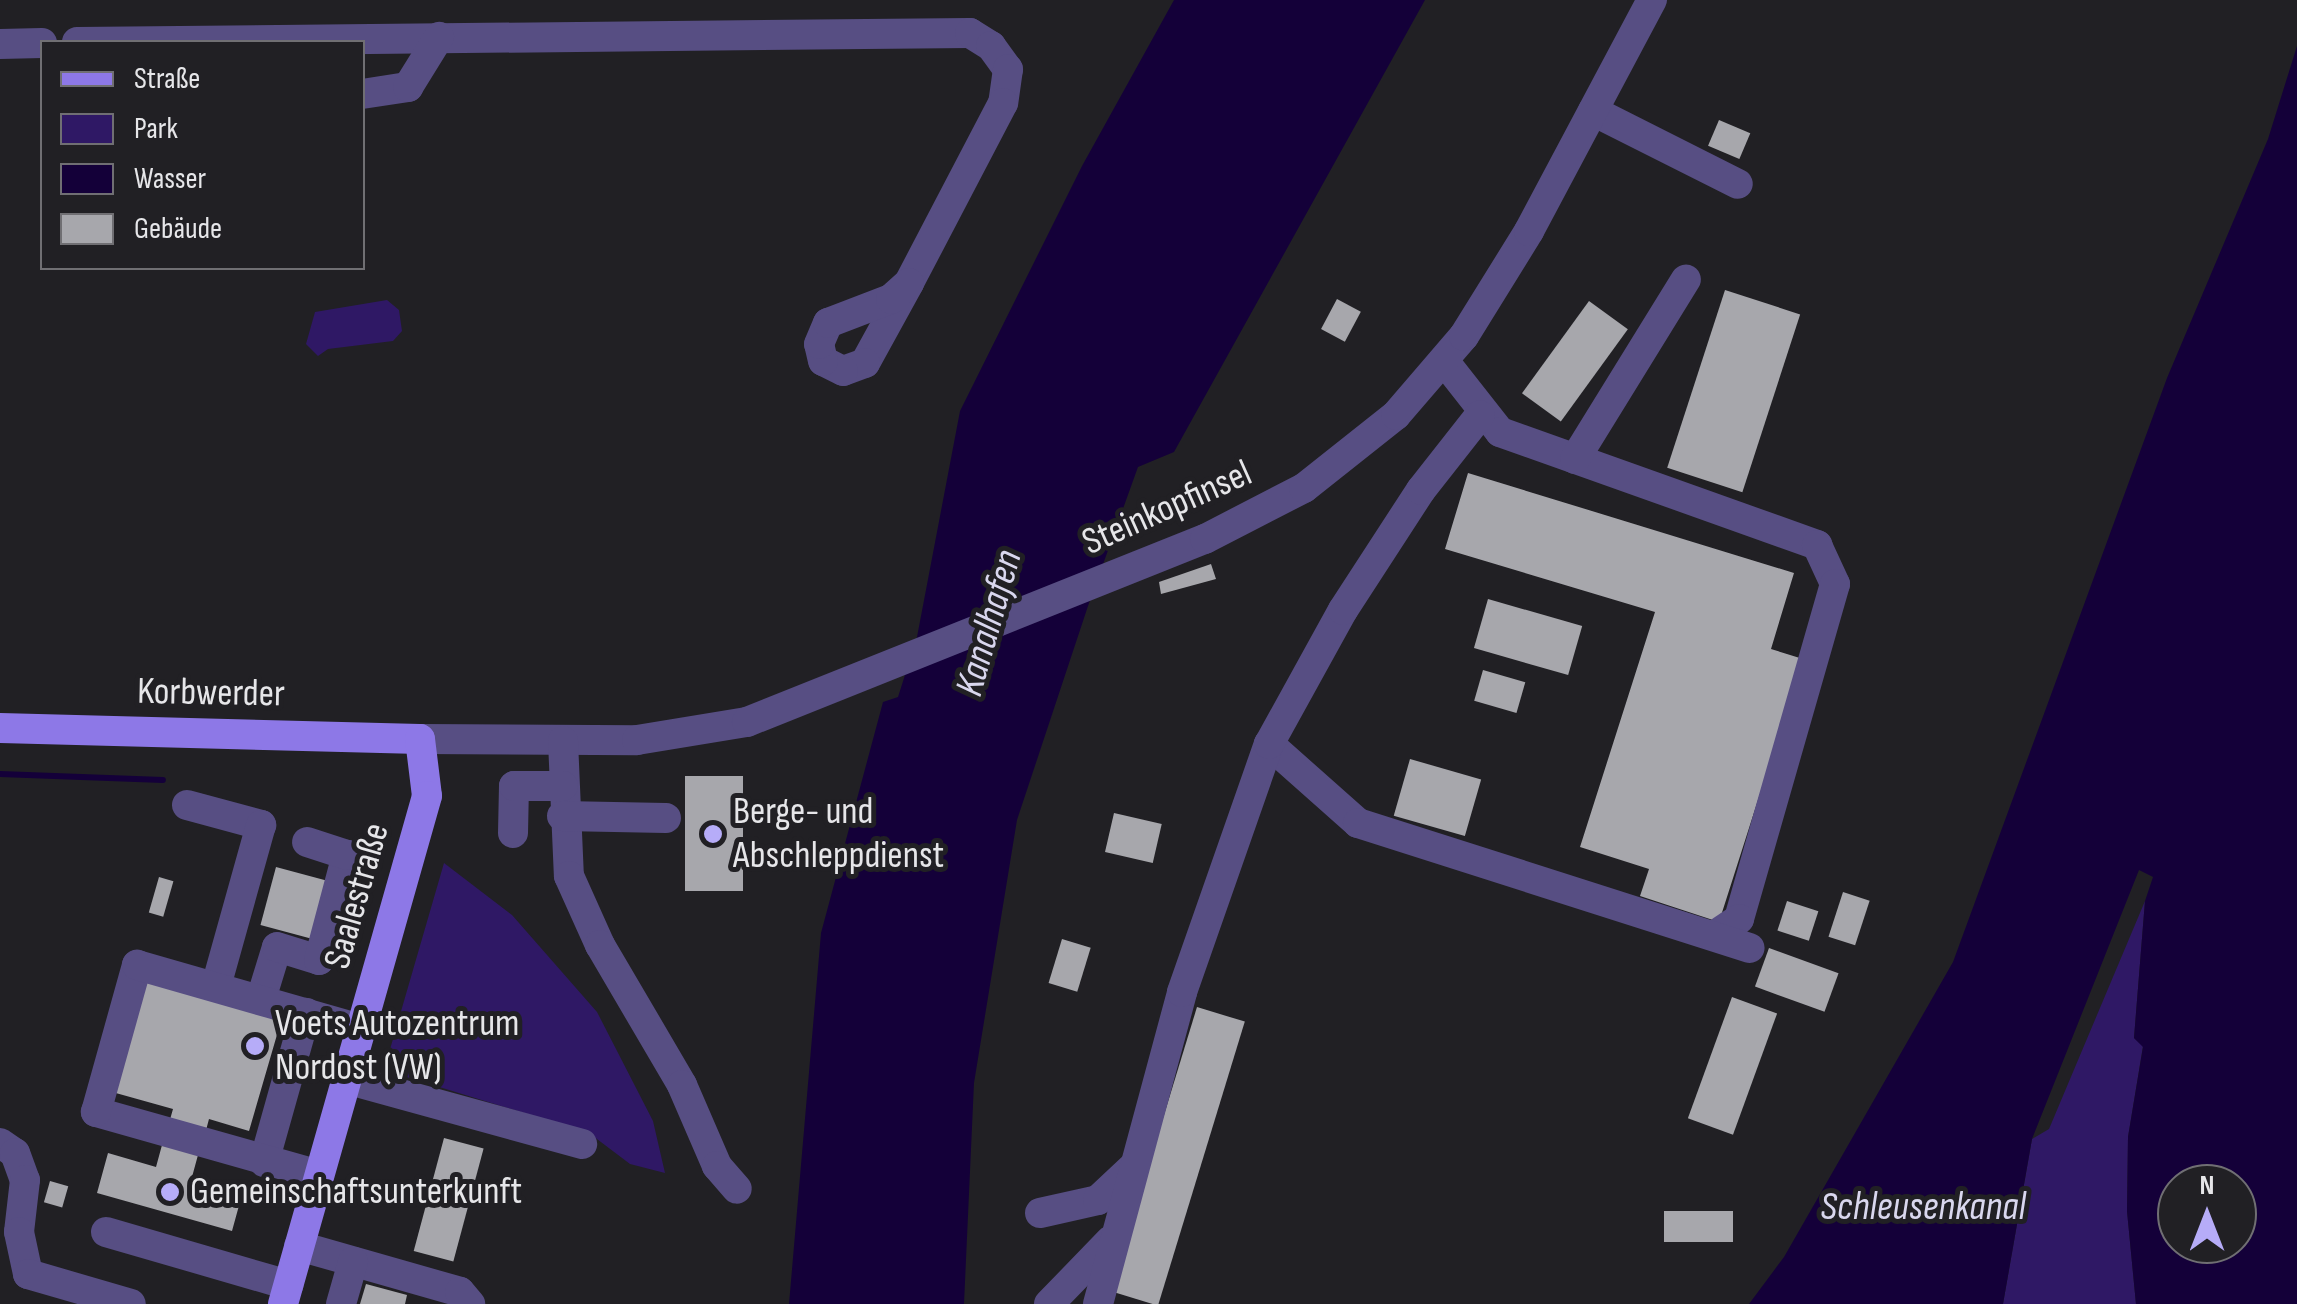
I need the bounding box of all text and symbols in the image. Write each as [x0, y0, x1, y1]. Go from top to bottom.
legend [40, 40, 365, 270]
text: Straße [134, 61, 200, 97]
text: Park [134, 111, 178, 147]
text: Wasser [134, 161, 206, 197]
text: Gebäude [134, 211, 222, 247]
street label: Steinkopfinsel [1075, 451, 1259, 565]
water label: Kanalhafen [945, 545, 1033, 701]
street label: Korbwerder [137, 669, 285, 717]
place label: Berge- und Abschleppdienst [733, 789, 944, 878]
street label: Saalestraße [315, 818, 399, 974]
marker: Berge- und Abschleppdienst [702, 823, 724, 845]
place label: Voets Autozentrum Nordost (VW) [275, 1001, 519, 1090]
marker: Voets Autozentrum Nordost (VW) [244, 1035, 266, 1057]
north arrow [2157, 1164, 2257, 1264]
place label: Gemeinschaftsunterkunft [190, 1169, 522, 1215]
text: N [2200, 1169, 2214, 1202]
marker: Gemeinschaftsunterkunft [159, 1181, 181, 1203]
water label: Schleusenkanal [1820, 1183, 2026, 1231]

